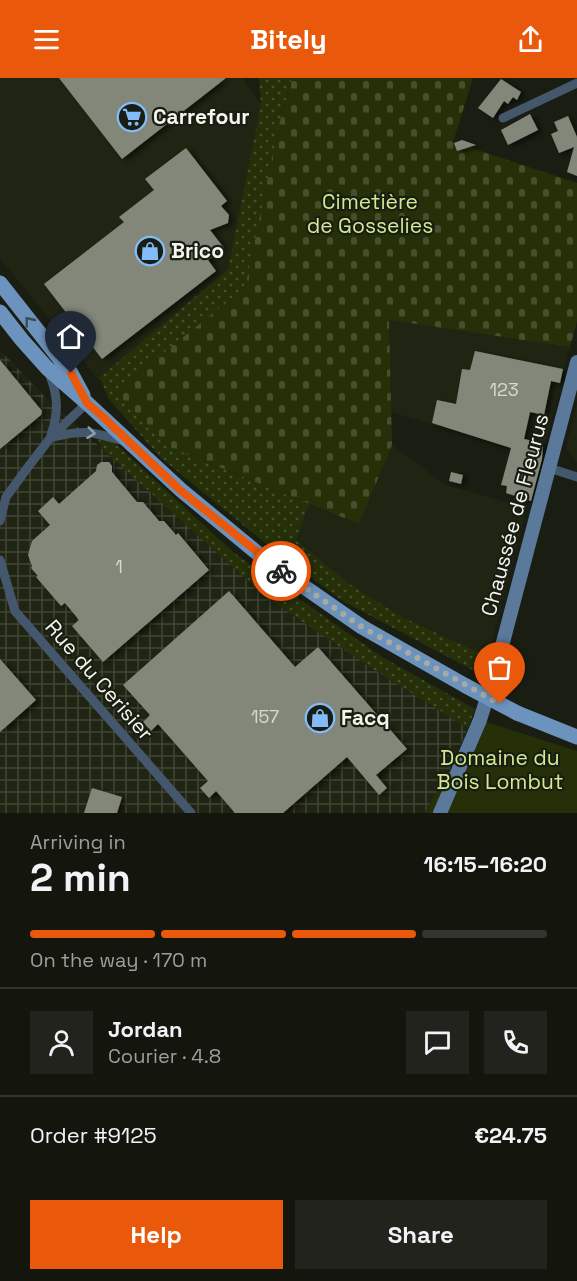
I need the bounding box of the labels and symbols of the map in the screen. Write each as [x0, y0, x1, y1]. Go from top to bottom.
supermarket icon: Carrefour [116, 101, 148, 133]
place label: Carrefour [153, 103, 250, 130]
park label: Cimetière de Gosselies [307, 188, 433, 239]
shop icon: Brico [134, 235, 166, 267]
place label: Brico [171, 237, 224, 264]
pin [45, 311, 96, 373]
one-way arrow [26, 317, 37, 328]
house number: 123 [489, 378, 519, 401]
street label: Chaussée de Fleurus [475, 411, 555, 619]
one-way arrow [86, 426, 95, 439]
courier [251, 541, 311, 601]
house number: 1 [115, 555, 123, 578]
street label: Rue du Cerisier [40, 614, 159, 746]
pin [474, 642, 525, 704]
shop icon: Facq [304, 702, 336, 734]
place label: Facq [341, 704, 390, 731]
house number: 157 [251, 705, 279, 728]
park label: Domaine du Bois Lombut [437, 744, 563, 795]

